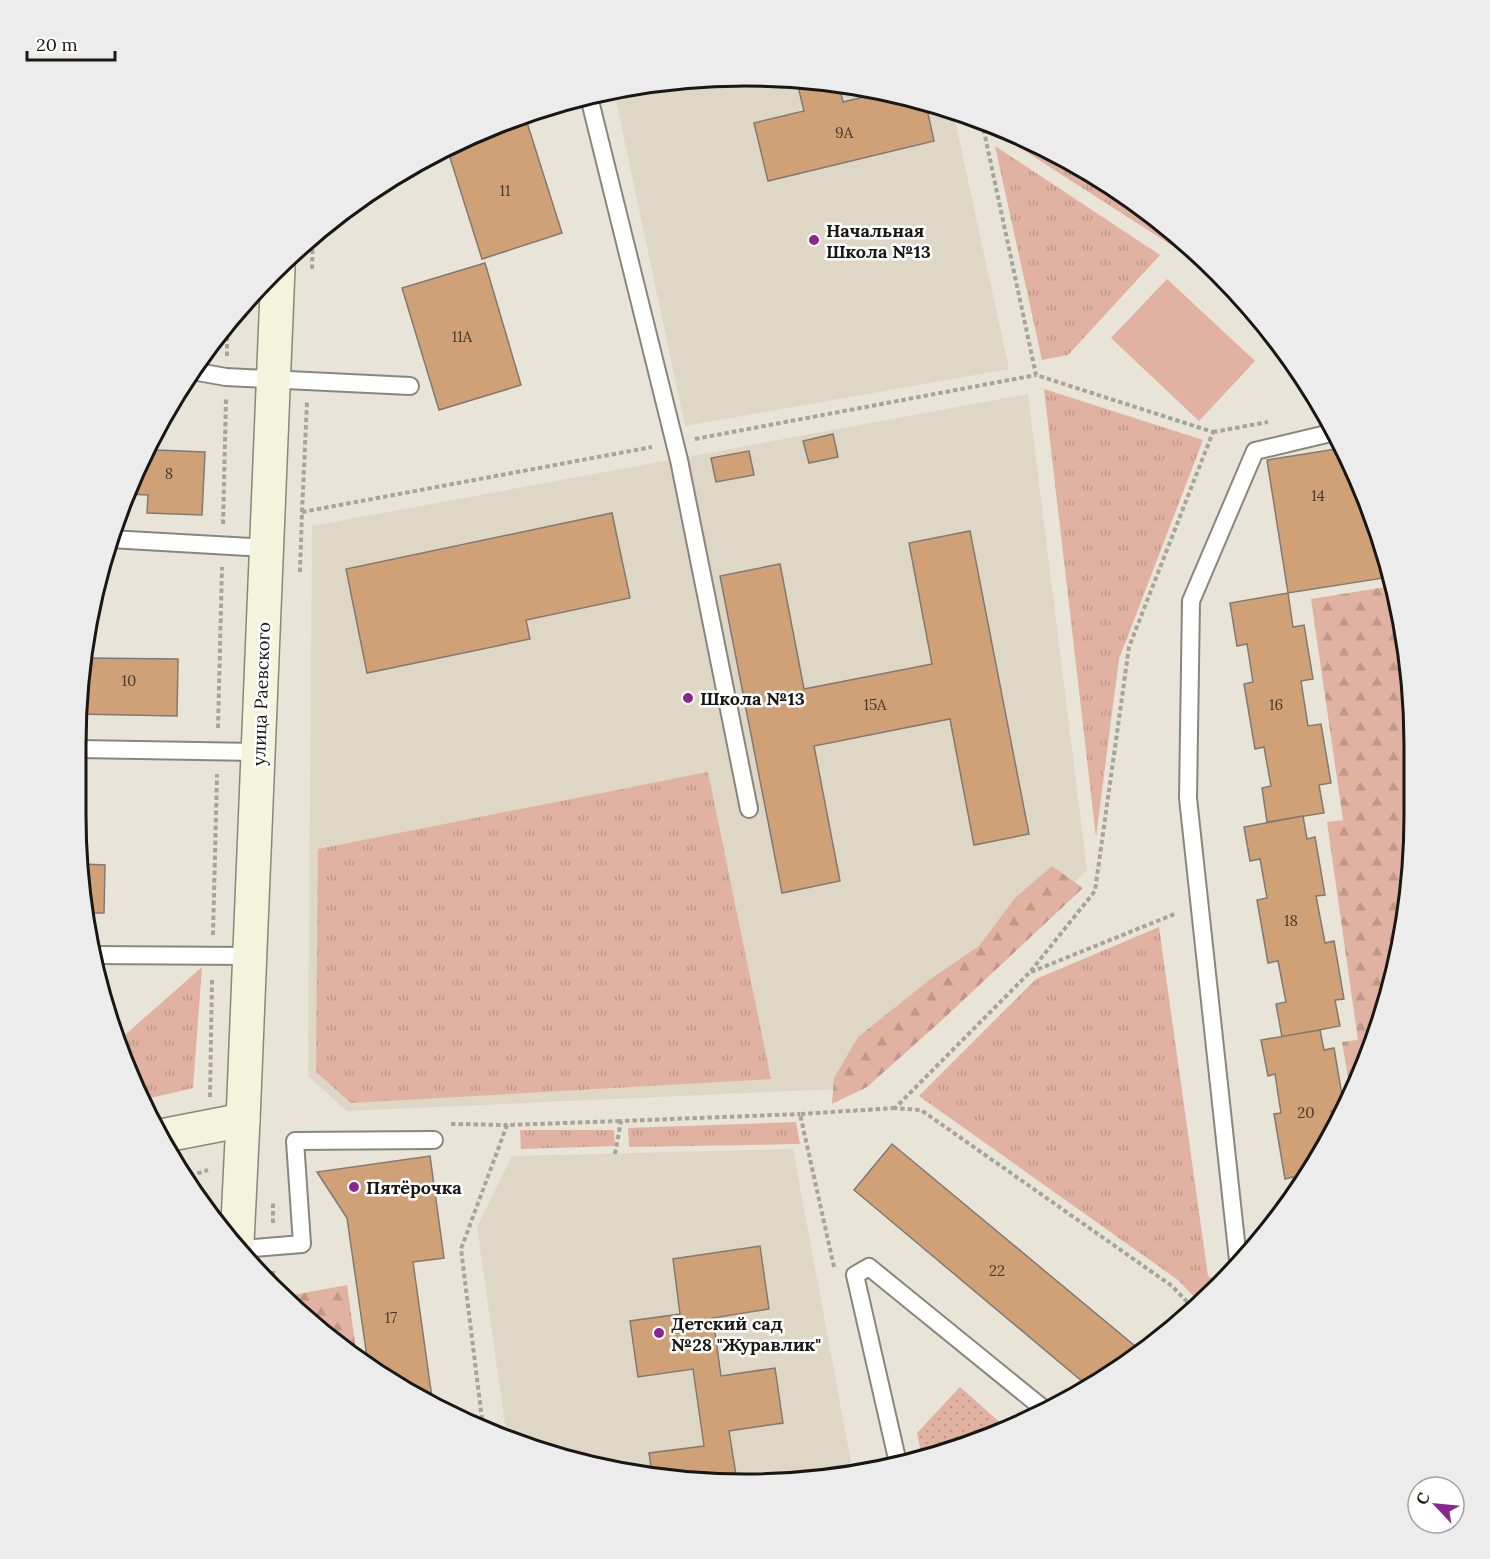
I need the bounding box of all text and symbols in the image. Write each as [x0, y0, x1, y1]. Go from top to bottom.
scale bar [27, 24, 116, 62]
text: 20 m [36, 33, 78, 56]
house number: 9А [835, 123, 854, 142]
house number: 11 [500, 181, 510, 200]
place label: Начальная Школа №13 [826, 219, 931, 263]
marker: Начальная Школа №13 [807, 233, 821, 247]
house number: 11А [452, 327, 473, 346]
house number: 8 [165, 464, 173, 483]
house number: 14 [1311, 486, 1325, 505]
street label: улица Раевского [247, 622, 275, 766]
house number: 10 [122, 671, 136, 690]
place label: Школа №13 [700, 687, 805, 710]
marker: Школа №13 [681, 691, 695, 705]
house number: 15А [863, 695, 887, 714]
house number: 16 [1269, 695, 1283, 714]
house number: 18 [1284, 911, 1298, 930]
house number: 20 [1297, 1103, 1315, 1122]
place label: Пятёрочка [366, 1176, 462, 1199]
marker: Пятёрочка [347, 1180, 361, 1194]
house number: 22 [989, 1261, 1005, 1280]
house number: 17 [385, 1308, 397, 1327]
place label: Детский сад №28 "Журавлик" [671, 1312, 821, 1356]
marker: Детский сад №28 "Журавлик" [652, 1326, 666, 1340]
north arrow [1406, 1475, 1466, 1535]
text: С [1411, 1489, 1434, 1508]

